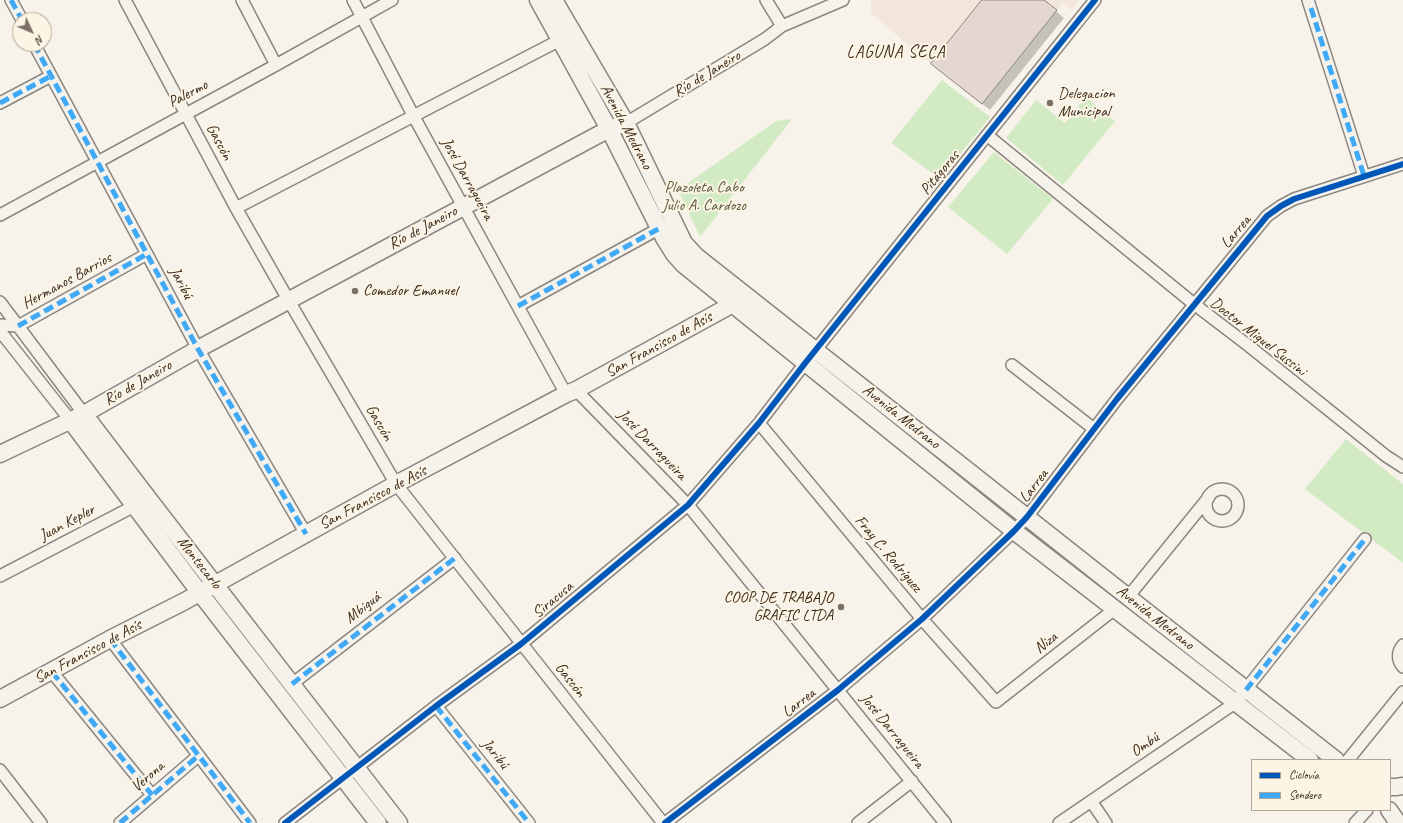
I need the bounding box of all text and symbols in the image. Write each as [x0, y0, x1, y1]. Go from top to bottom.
north arrow [12, 12, 52, 52]
text: N [33, 32, 47, 47]
district label: LAGUNA SECA [846, 43, 946, 63]
street label: Río de Janeiro [670, 46, 744, 102]
street label: Palermo [165, 76, 211, 112]
street label: Avenida Medrano [596, 81, 656, 173]
place label: Delegacion Municipal [1058, 84, 1115, 122]
marker: Delegacion Municipal [1045, 98, 1055, 108]
street label: Gascón [201, 120, 237, 164]
street label: José Darragueira [436, 134, 498, 224]
street label: Pitágoras [916, 147, 964, 199]
park label: Plazoleta Cabo Julio A. Cardozo [662, 178, 746, 216]
street label: Río de Janeiro [385, 202, 461, 254]
street label: Larrea [1217, 212, 1255, 252]
street label: Hermanos Barrios [19, 249, 115, 313]
street label: Jaribú [165, 264, 197, 302]
place label: Comedor Emanuel [363, 281, 457, 301]
marker: Comedor Emanuel [350, 286, 360, 296]
street label: Doctor Miguel Sussini [1206, 293, 1310, 381]
street label: San Fransisco de Asís [602, 308, 716, 382]
street label: Río de Janeiro [101, 356, 175, 410]
street label: Avenida Medrano [858, 381, 944, 453]
street label: Gascón [361, 401, 397, 445]
street label: José Darragueira [613, 406, 691, 484]
street label: San Fransisco de Asís [316, 462, 430, 534]
street label: Larrea [1015, 465, 1053, 507]
street label: Juan Kepler [36, 500, 98, 546]
street label: Fray C. Rodríguez [850, 512, 926, 596]
street label: Montecarlo [173, 533, 225, 593]
street label: Siracusa [529, 577, 577, 623]
street label: Avenida Medrano [1112, 582, 1198, 654]
street label: Mbiguá [341, 588, 385, 628]
place label: COOP DE TRABAJO GRAFIC LTDA [724, 588, 833, 626]
marker: COOP DE TRABAJO GRAFIC LTDA [836, 602, 846, 612]
street label: San Fransisco de Asís [31, 616, 145, 688]
street label: Niza [1030, 628, 1062, 658]
street label: Gascón [551, 659, 589, 701]
street label: Larrea [778, 684, 820, 722]
street label: José Darragueira [856, 690, 928, 772]
street label: Ombú [1127, 729, 1163, 761]
street label: Jaribú [477, 735, 513, 773]
street label: Verona [127, 757, 169, 797]
legend [1251, 759, 1391, 811]
text: Ciclovía [1289, 767, 1319, 783]
text: Sendero [1289, 787, 1321, 803]

